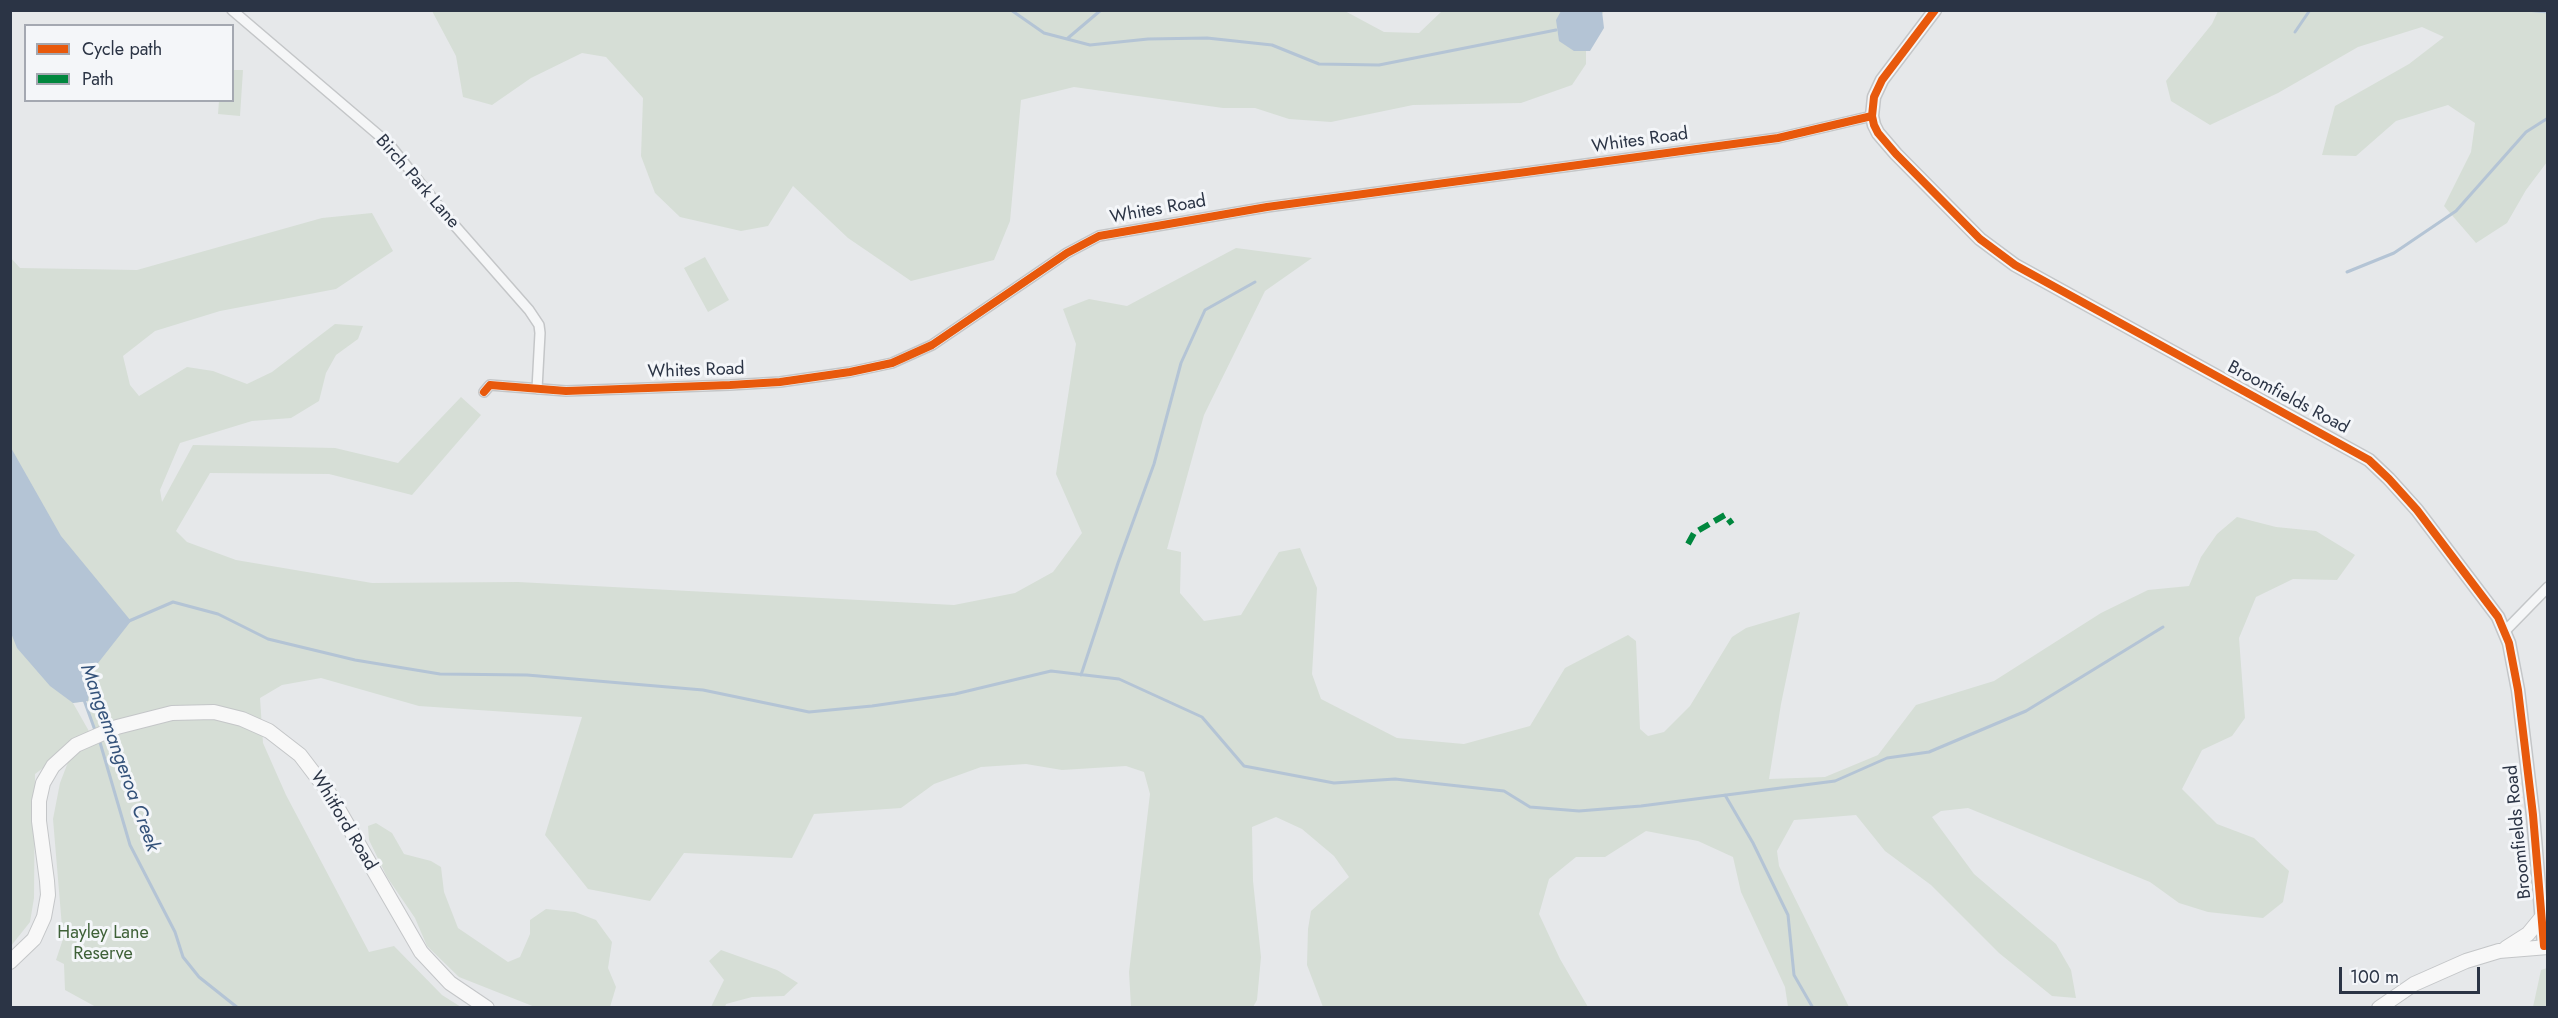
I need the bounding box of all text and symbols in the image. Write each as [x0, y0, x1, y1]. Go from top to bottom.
legend [24, 24, 234, 102]
text: Cycle path [82, 36, 162, 62]
text: Path [82, 66, 114, 92]
street label: Whites Road [1590, 124, 1690, 158]
street label: Birch Park Lane [370, 131, 464, 233]
street label: Whites Road [1108, 191, 1208, 229]
street label: Broomfields Road [2223, 357, 2353, 439]
street label: Whites Road [647, 359, 745, 383]
water label: Mangemangeroa Creek [74, 661, 164, 855]
street label: Broomfields Road [2501, 764, 2537, 900]
street label: Whitford Road [305, 767, 381, 875]
park label: Hayley Lane Reserve [57, 923, 149, 966]
scale bar [2342, 955, 2483, 993]
text: 100 m [2350, 964, 2399, 990]

